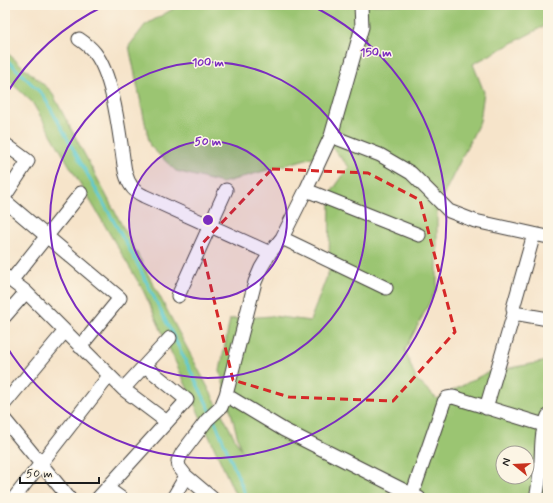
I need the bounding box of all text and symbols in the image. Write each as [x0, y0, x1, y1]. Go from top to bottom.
text: 150 m [360, 45, 392, 61]
text: 100 m [192, 55, 225, 71]
text: 50 m [195, 134, 222, 150]
centre of rings [201, 213, 215, 227]
north arrow [495, 445, 535, 485]
text: N [499, 457, 514, 468]
scale bar [20, 459, 99, 485]
text: 50 m [26, 466, 53, 482]

